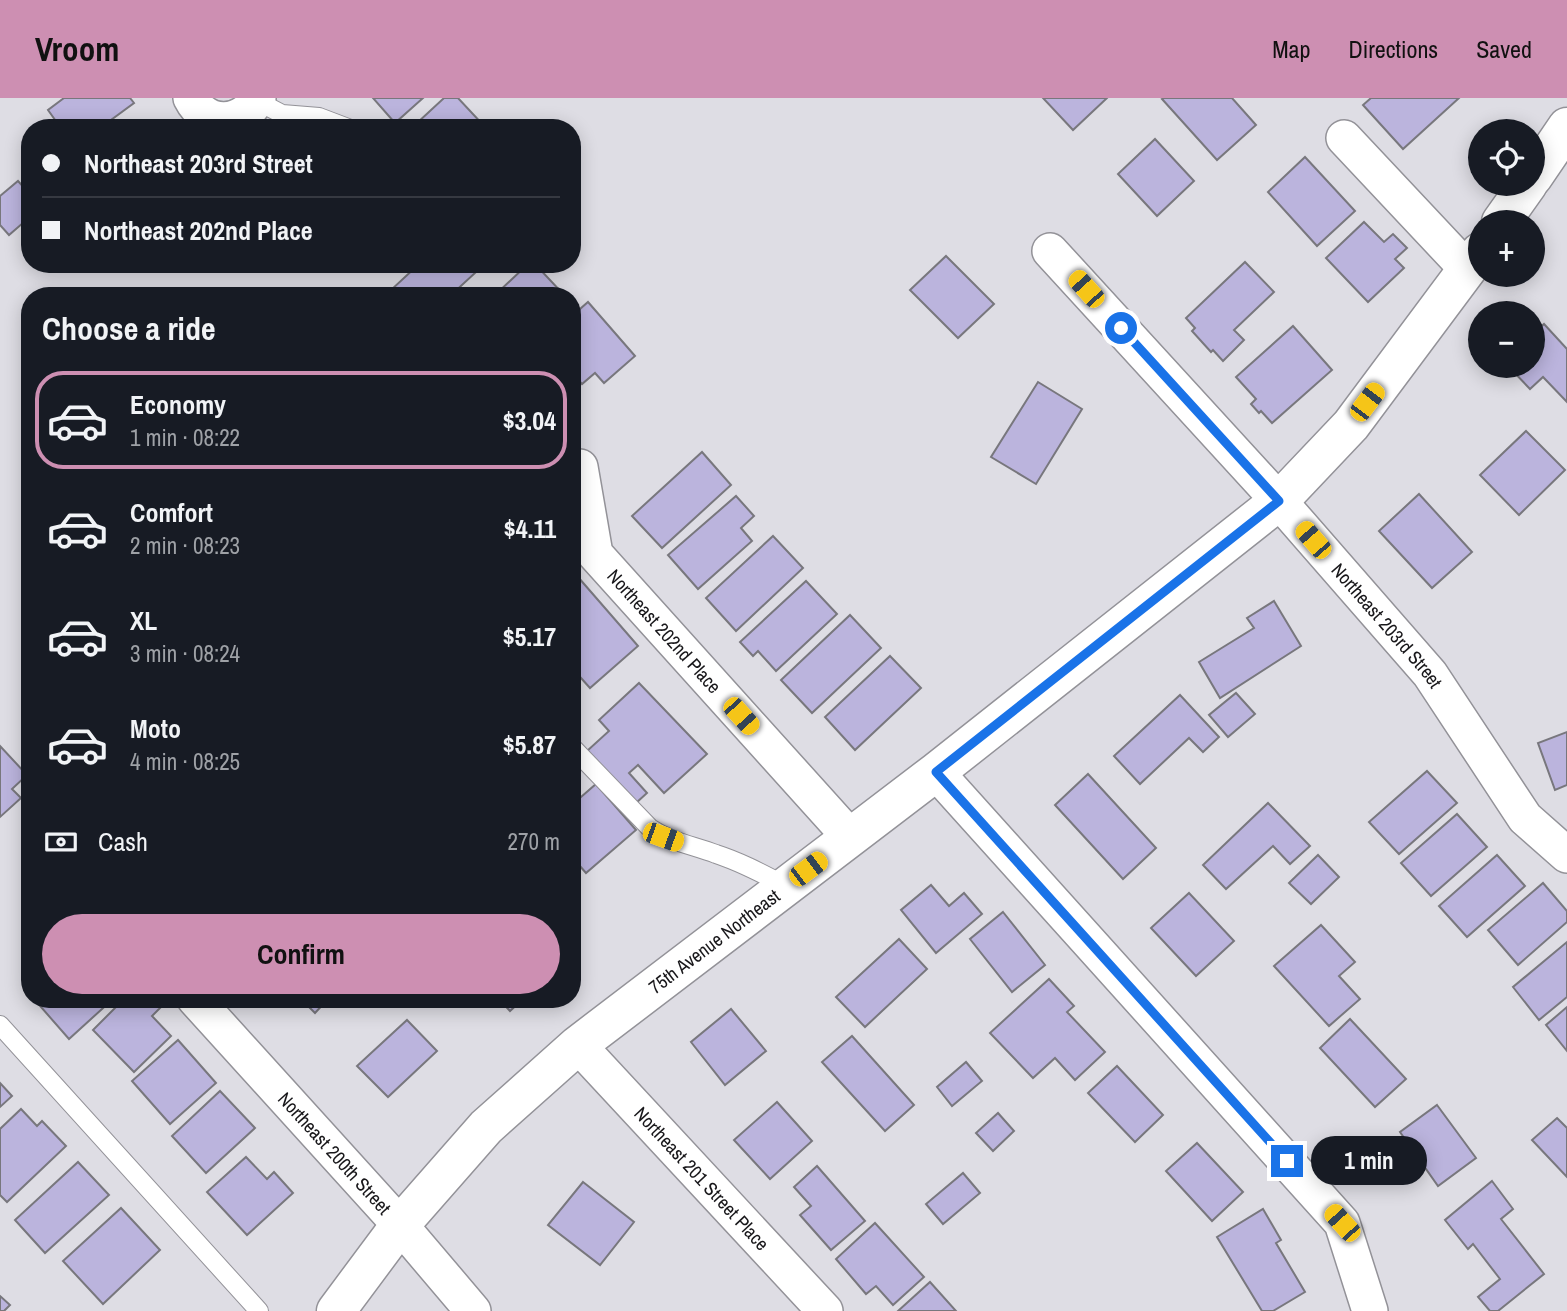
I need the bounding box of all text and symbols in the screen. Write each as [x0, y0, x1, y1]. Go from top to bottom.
text: Vroom [35, 27, 119, 71]
text: Map [1272, 33, 1310, 65]
text: Directions [1348, 33, 1438, 65]
text: Saved [1476, 33, 1532, 65]
map controls [1468, 119, 1545, 378]
button: locate [1468, 119, 1545, 196]
text: Northeast 203rd Street [84, 146, 313, 181]
button: + [1468, 210, 1545, 287]
text: Northeast 202nd Place [84, 213, 313, 248]
car [1065, 266, 1108, 312]
button: − [1468, 301, 1545, 378]
text: Choose a ride [42, 307, 216, 350]
route start [1105, 312, 1137, 344]
car [1346, 379, 1389, 425]
text: Economy [130, 387, 226, 422]
icon: car [46, 389, 109, 452]
text: $3.04 [503, 403, 556, 438]
text: 1 min · 08:22 [130, 422, 240, 453]
text: Comfort [130, 495, 213, 530]
icon: car [46, 497, 109, 560]
text: $4.11 [504, 511, 556, 546]
car [1292, 517, 1335, 563]
text: 2 min · 08:23 [130, 530, 240, 561]
street label: Northeast 203rd Street [1326, 557, 1449, 694]
street label: Northeast 202nd Place [602, 563, 727, 699]
text: XL [130, 603, 157, 638]
icon: car [46, 605, 109, 668]
text: $5.17 [503, 619, 556, 654]
text: 3 min · 08:24 [130, 638, 240, 669]
car [720, 693, 763, 739]
text: Moto [130, 711, 181, 746]
icon: car [46, 713, 109, 776]
text: $5.87 [503, 727, 556, 762]
text: 4 min · 08:25 [130, 746, 240, 777]
car [640, 820, 687, 854]
icon: cash [42, 823, 80, 861]
text: Cash [98, 824, 148, 859]
text: 270 m [508, 826, 560, 857]
car [785, 848, 832, 890]
street label: 75th Avenue Northeast [643, 882, 786, 1000]
button: Confirm [42, 914, 560, 994]
street label: Northeast 200th Street [272, 1086, 398, 1220]
street label: Northeast 201 Street Place [629, 1101, 775, 1256]
callout: 1 min [1312, 1136, 1427, 1186]
route end [1271, 1145, 1303, 1177]
text: 1 min [1344, 1145, 1394, 1176]
car [1321, 1200, 1364, 1246]

